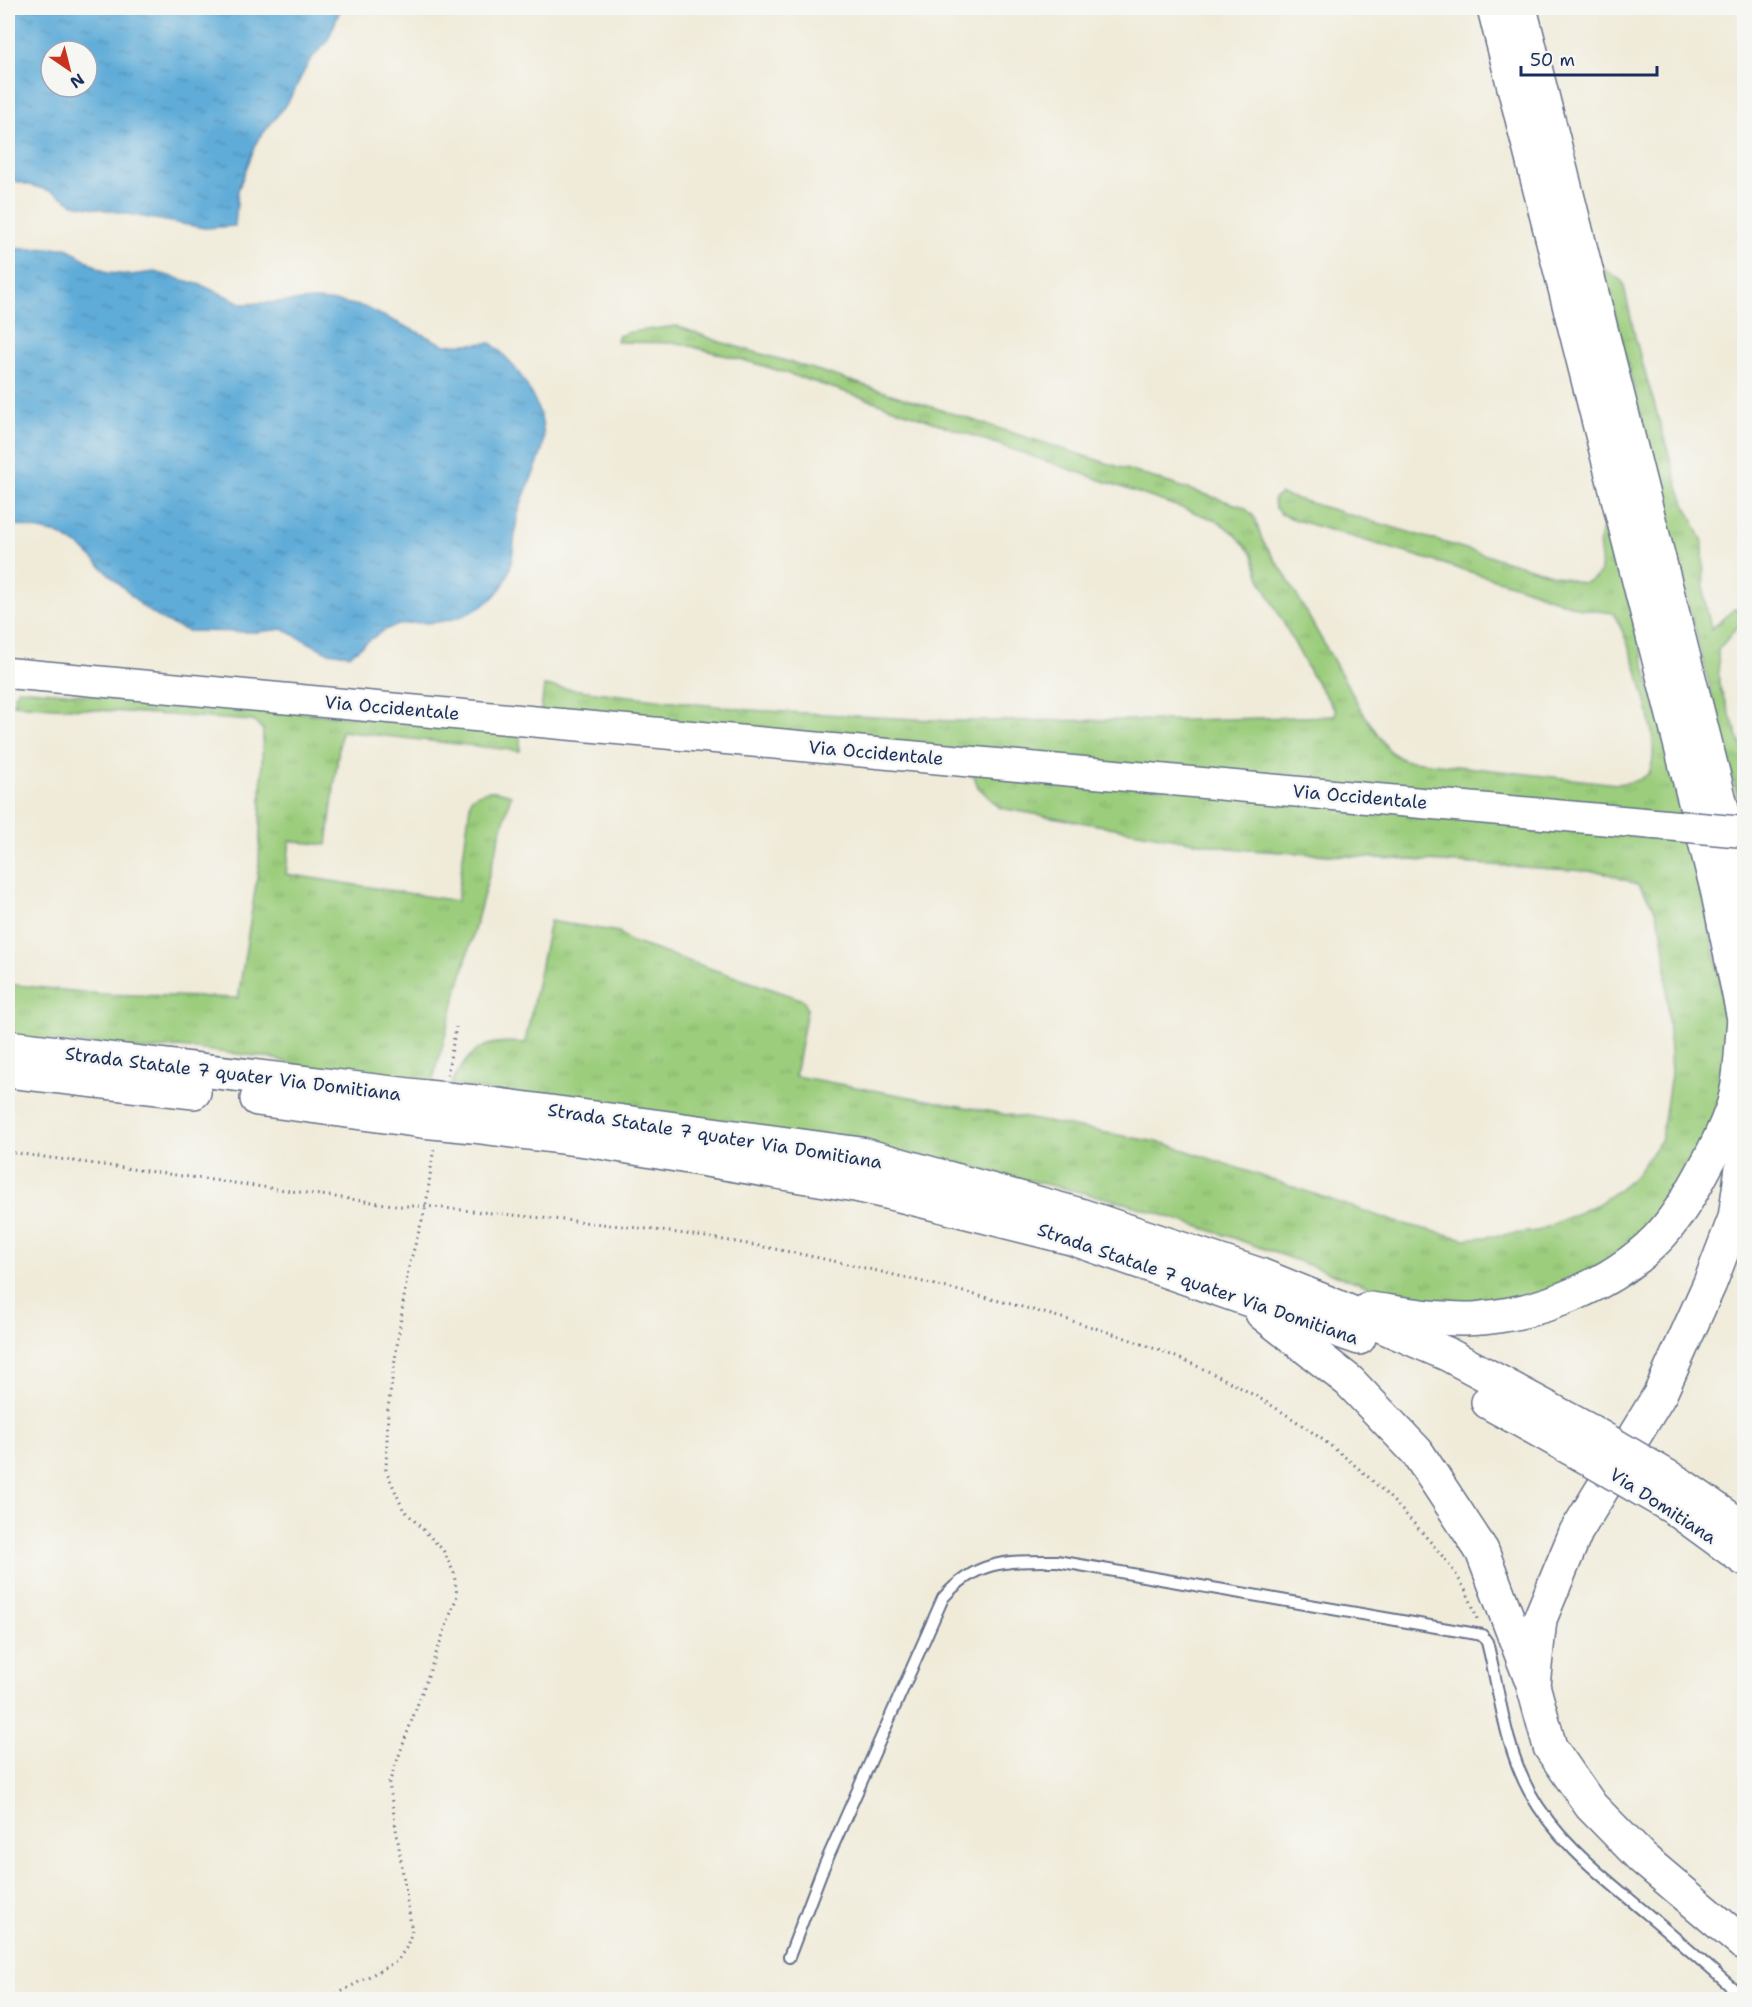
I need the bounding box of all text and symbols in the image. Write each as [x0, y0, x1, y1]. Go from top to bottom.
north arrow [39, 39, 99, 99]
scale bar [1521, 39, 1658, 77]
text: 50 m [1530, 48, 1575, 72]
text: N [66, 69, 89, 93]
street label: Via Occidentale [323, 690, 461, 726]
street label: Via Occidentale [807, 735, 945, 771]
street label: Via Occidentale [1291, 779, 1429, 815]
street label: Strada Statale 7 quater Via Domitiana [64, 1041, 402, 1107]
street label: Strada Statale 7 quater Via Domitiana [546, 1098, 884, 1174]
street label: Strada Statale 7 quater Via Domitiana [1034, 1218, 1362, 1350]
street label: Via Domitiana [1605, 1462, 1721, 1550]

